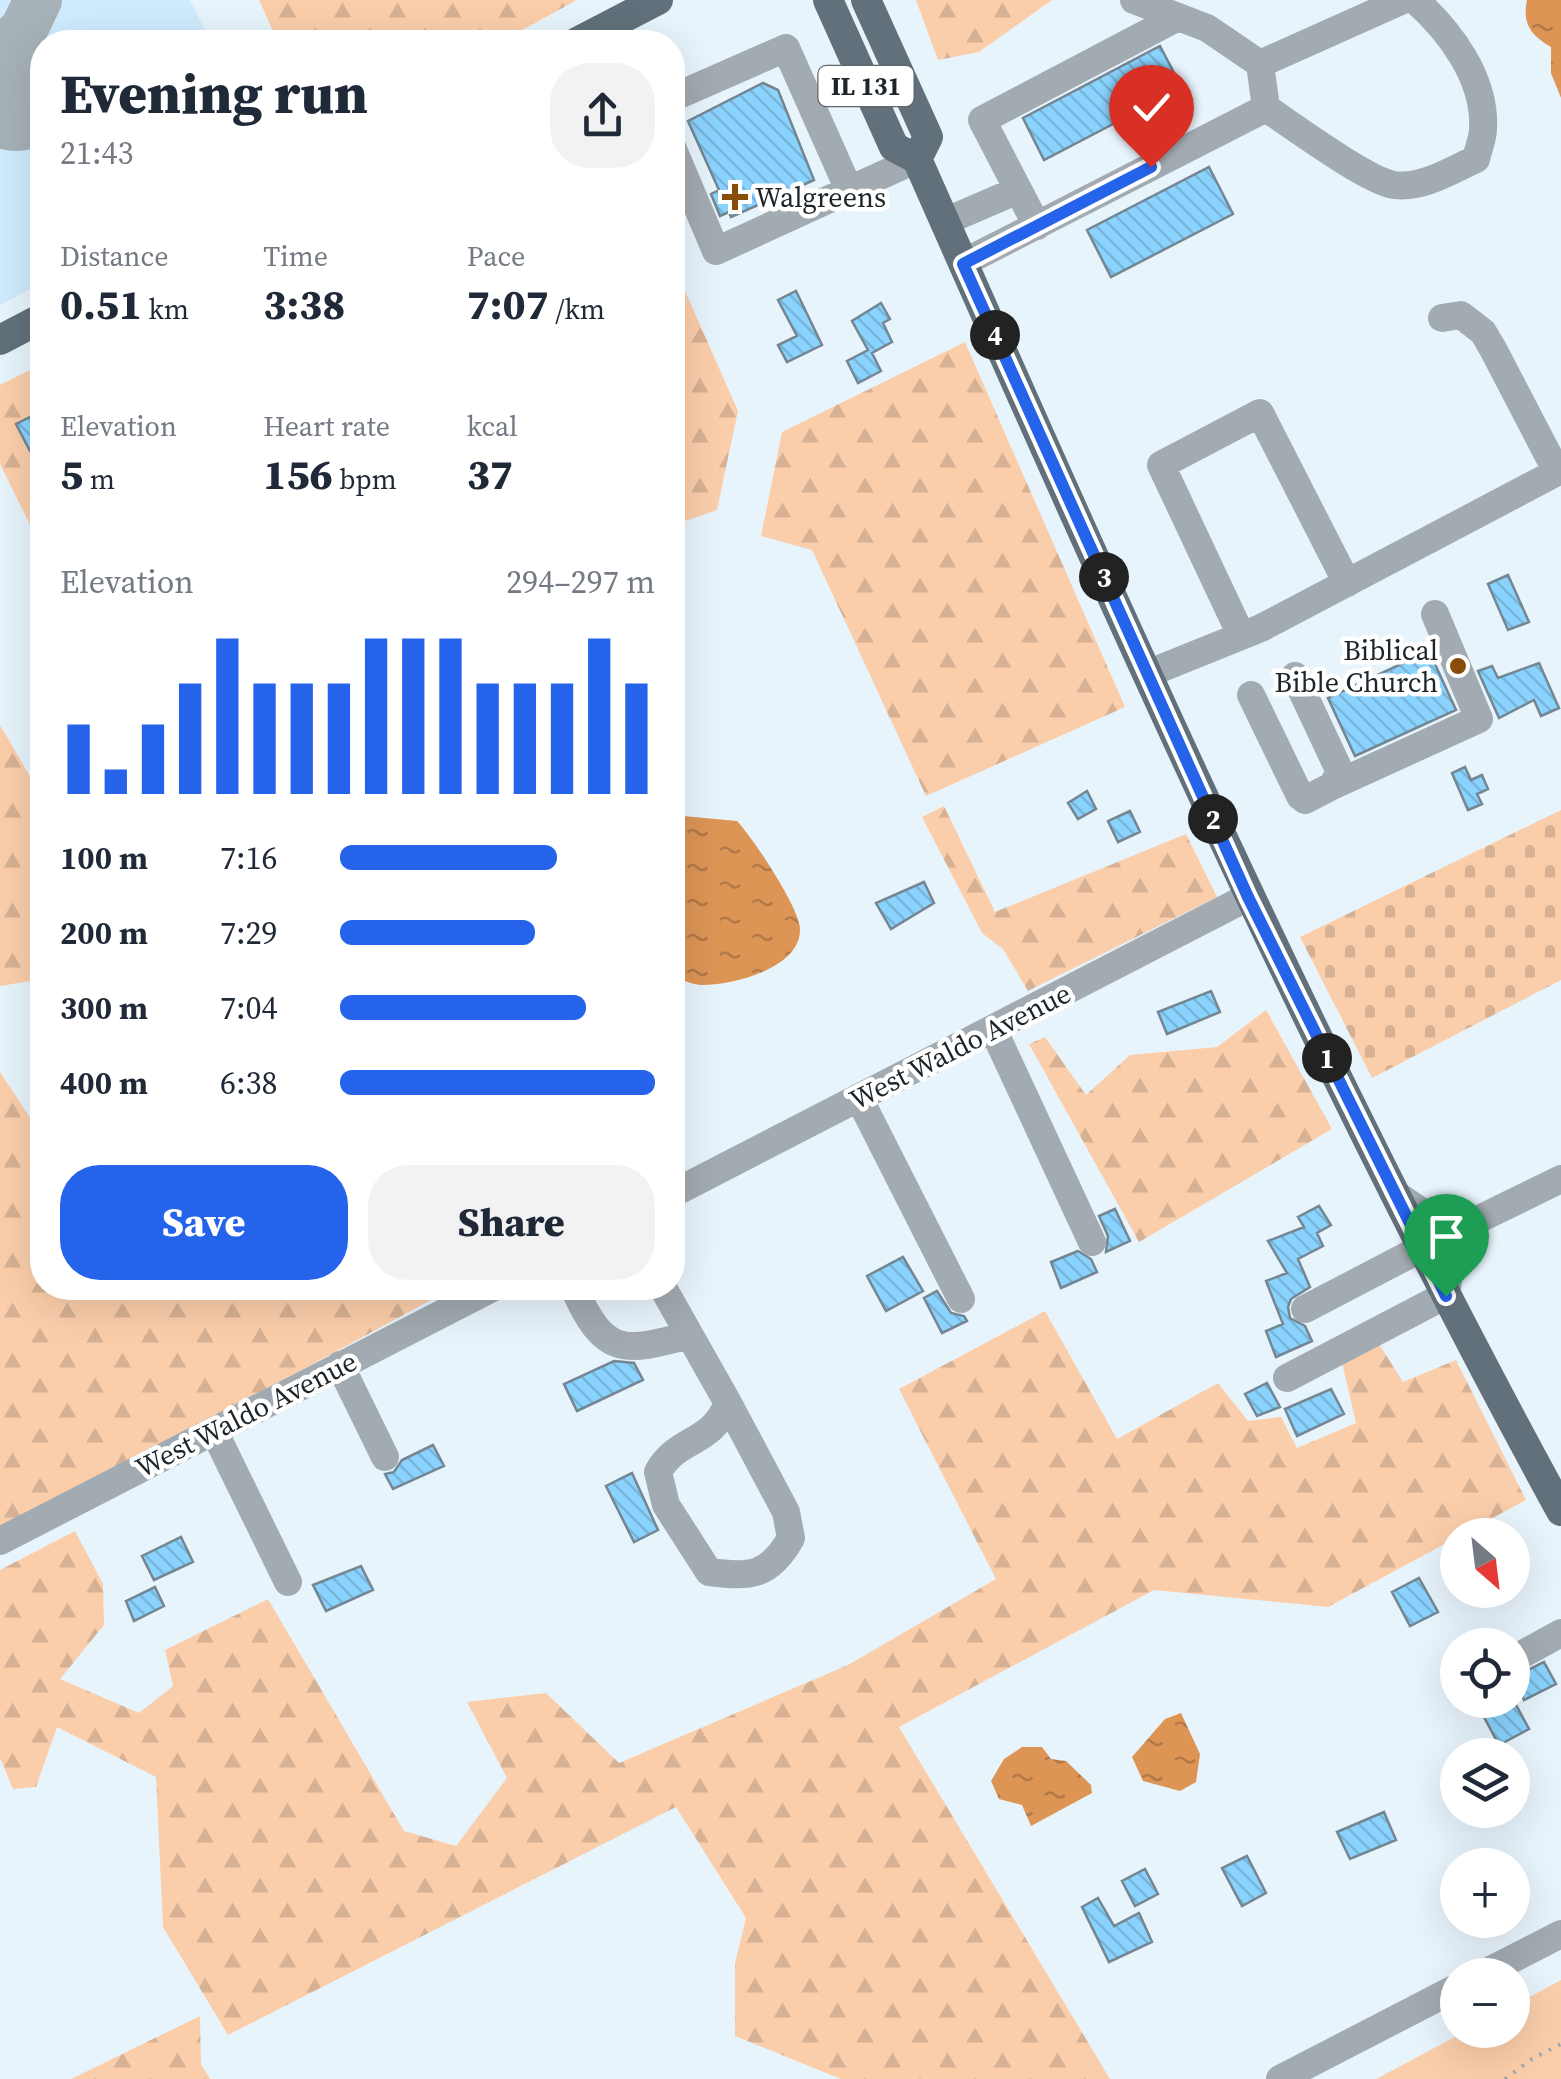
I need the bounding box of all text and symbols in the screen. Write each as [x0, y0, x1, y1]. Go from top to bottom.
text: Evening run [60, 56, 368, 131]
button: share [550, 63, 655, 168]
pin [1109, 65, 1194, 168]
road number: IL 131 [818, 66, 914, 106]
icon: check [1124, 80, 1179, 135]
text: 21:43 [60, 131, 134, 175]
place label: Walgreens [755, 178, 886, 216]
marker: Walgreens [724, 186, 746, 208]
text: Distance [60, 237, 169, 275]
text: Time [263, 237, 328, 275]
text: Pace [467, 237, 525, 275]
text: 0.51 [60, 275, 142, 333]
text: 3:38 [263, 275, 345, 333]
text: 7:07 [467, 275, 549, 333]
text: km [142, 290, 189, 328]
text: /km [549, 290, 605, 328]
pin: 4 [970, 310, 1020, 360]
text: 4 [987, 316, 1003, 354]
text: Elevation [60, 407, 177, 445]
text: Heart rate [263, 407, 390, 445]
text: kcal [467, 407, 518, 445]
text: 5 [60, 445, 83, 503]
text: 156 [263, 445, 333, 503]
text: 37 [467, 445, 513, 503]
text: m [83, 460, 115, 498]
text: bpm [333, 460, 397, 498]
pin: 3 [1079, 552, 1129, 602]
text: 3 [1096, 558, 1112, 596]
text: Elevation [60, 560, 194, 604]
text: 294–297 m [506, 560, 655, 604]
place label: Biblical Bible Church [1275, 631, 1438, 701]
marker: Biblical Bible Church [1447, 655, 1469, 677]
pin: 2 [1188, 794, 1238, 844]
text: 2 [1205, 800, 1221, 838]
text: 100 m [60, 836, 148, 880]
text: 7:16 [220, 836, 278, 880]
text: 200 m [60, 911, 148, 955]
text: 7:29 [220, 911, 278, 955]
street label: West Waldo Avenue [843, 974, 1077, 1118]
text: 300 m [60, 986, 148, 1030]
text: 7:04 [220, 986, 278, 1030]
pin: 1 [1302, 1033, 1352, 1083]
text: 1 [1319, 1039, 1335, 1077]
text: 400 m [60, 1061, 148, 1105]
text: 6:38 [220, 1061, 278, 1105]
button: Save [60, 1165, 348, 1280]
button: Share [368, 1165, 655, 1280]
pin [1404, 1194, 1489, 1297]
icon: arrive [1419, 1209, 1474, 1264]
street label: West Waldo Avenue [129, 1342, 363, 1486]
north arrow [1440, 1518, 1530, 1608]
map controls [1440, 1518, 1530, 2048]
button: locate [1440, 1628, 1530, 1718]
button: layers [1440, 1738, 1530, 1828]
button: + [1440, 1848, 1530, 1938]
button: − [1440, 1958, 1530, 2048]

